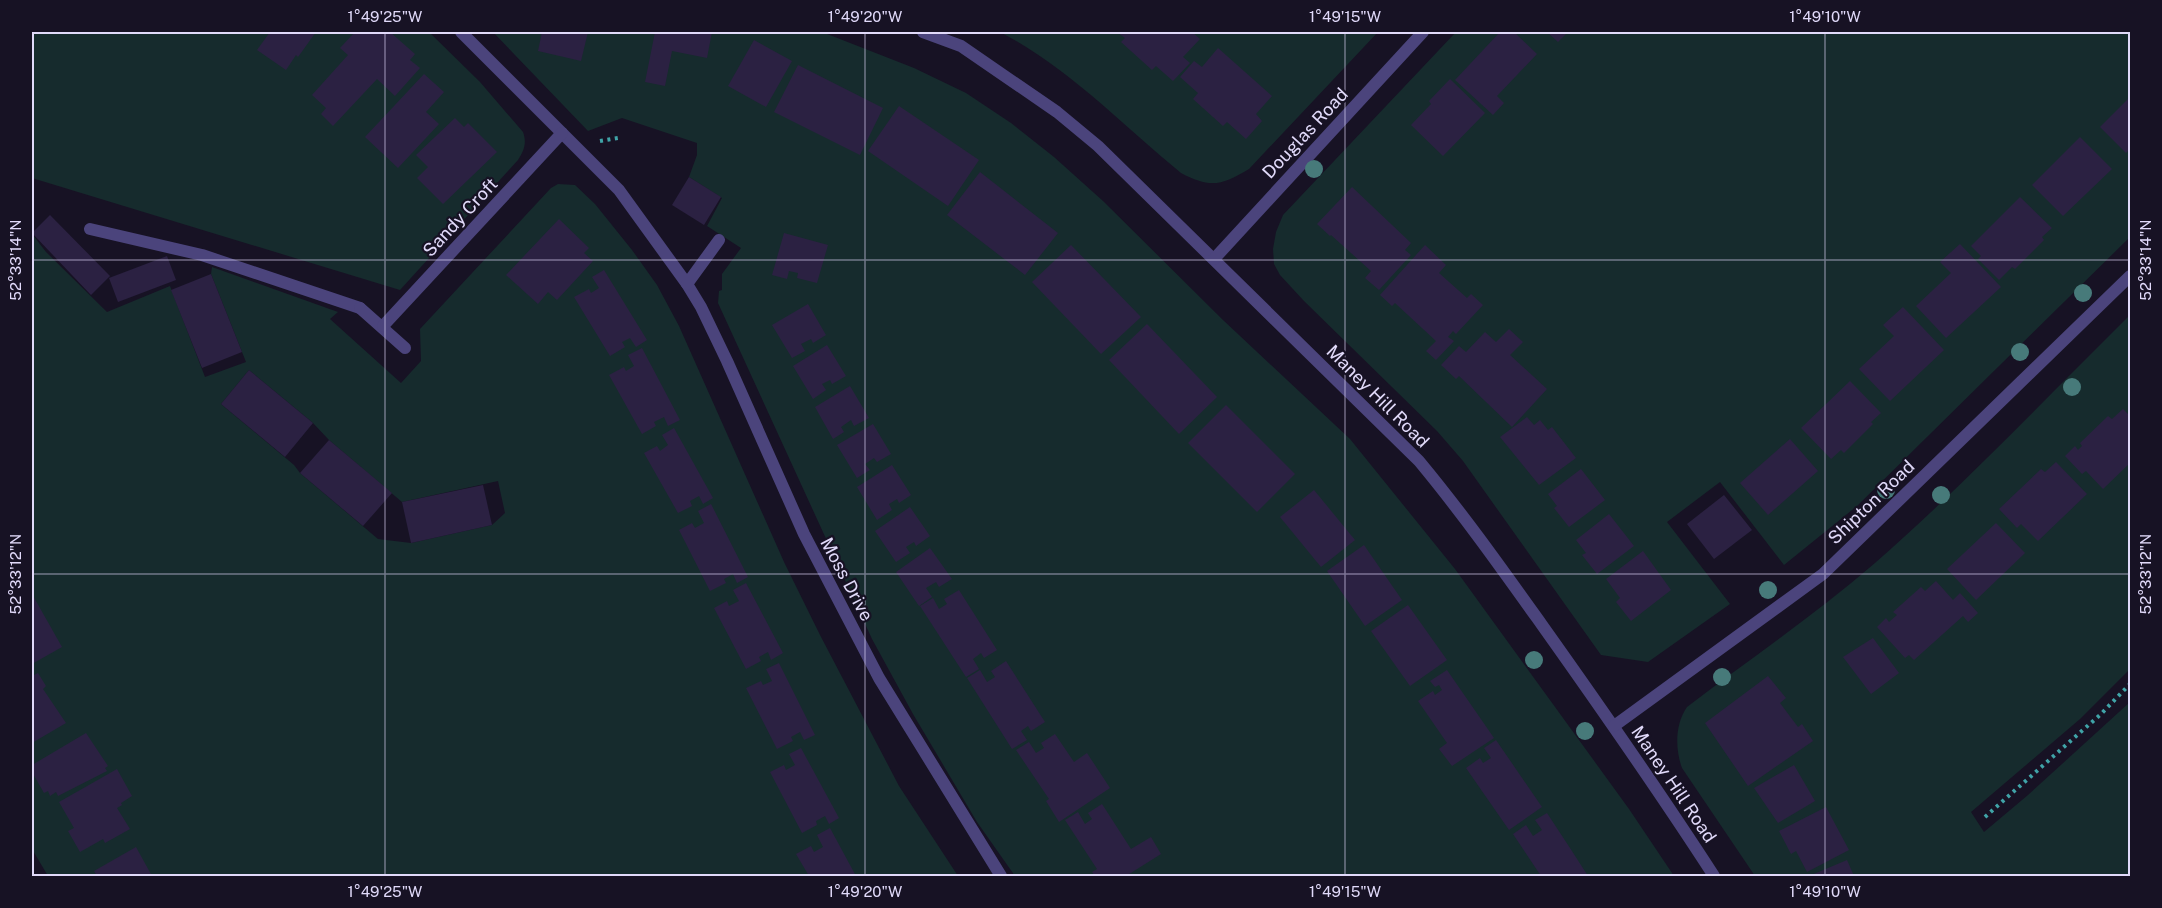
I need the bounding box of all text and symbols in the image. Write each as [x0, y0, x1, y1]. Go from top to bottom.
text: 1°49'25"W [348, 8, 422, 25]
text: 1°49'20"W [828, 8, 902, 25]
text: 1°49'15"W [1309, 8, 1381, 25]
text: 1°49'10"W [1789, 8, 1861, 25]
street label: Douglas Road [1258, 84, 1352, 182]
street label: Sandy Croft [418, 173, 502, 261]
text: 52°33'14"N [7, 219, 24, 301]
text: 52°33'14"N [2137, 219, 2154, 301]
street label: Maney Hill Road [1322, 340, 1434, 452]
street label: Shipton Road [1824, 456, 1918, 548]
text: 52°33'12"N [7, 534, 24, 614]
street label: Moss Drive [816, 534, 878, 624]
text: 52°33'12"N [2137, 534, 2154, 614]
street label: Maney Hill Road [1627, 722, 1721, 846]
text: 1°49'25"W [348, 883, 422, 900]
text: 1°49'20"W [828, 883, 902, 900]
text: 1°49'15"W [1309, 883, 1381, 900]
text: 1°49'10"W [1789, 883, 1861, 900]

